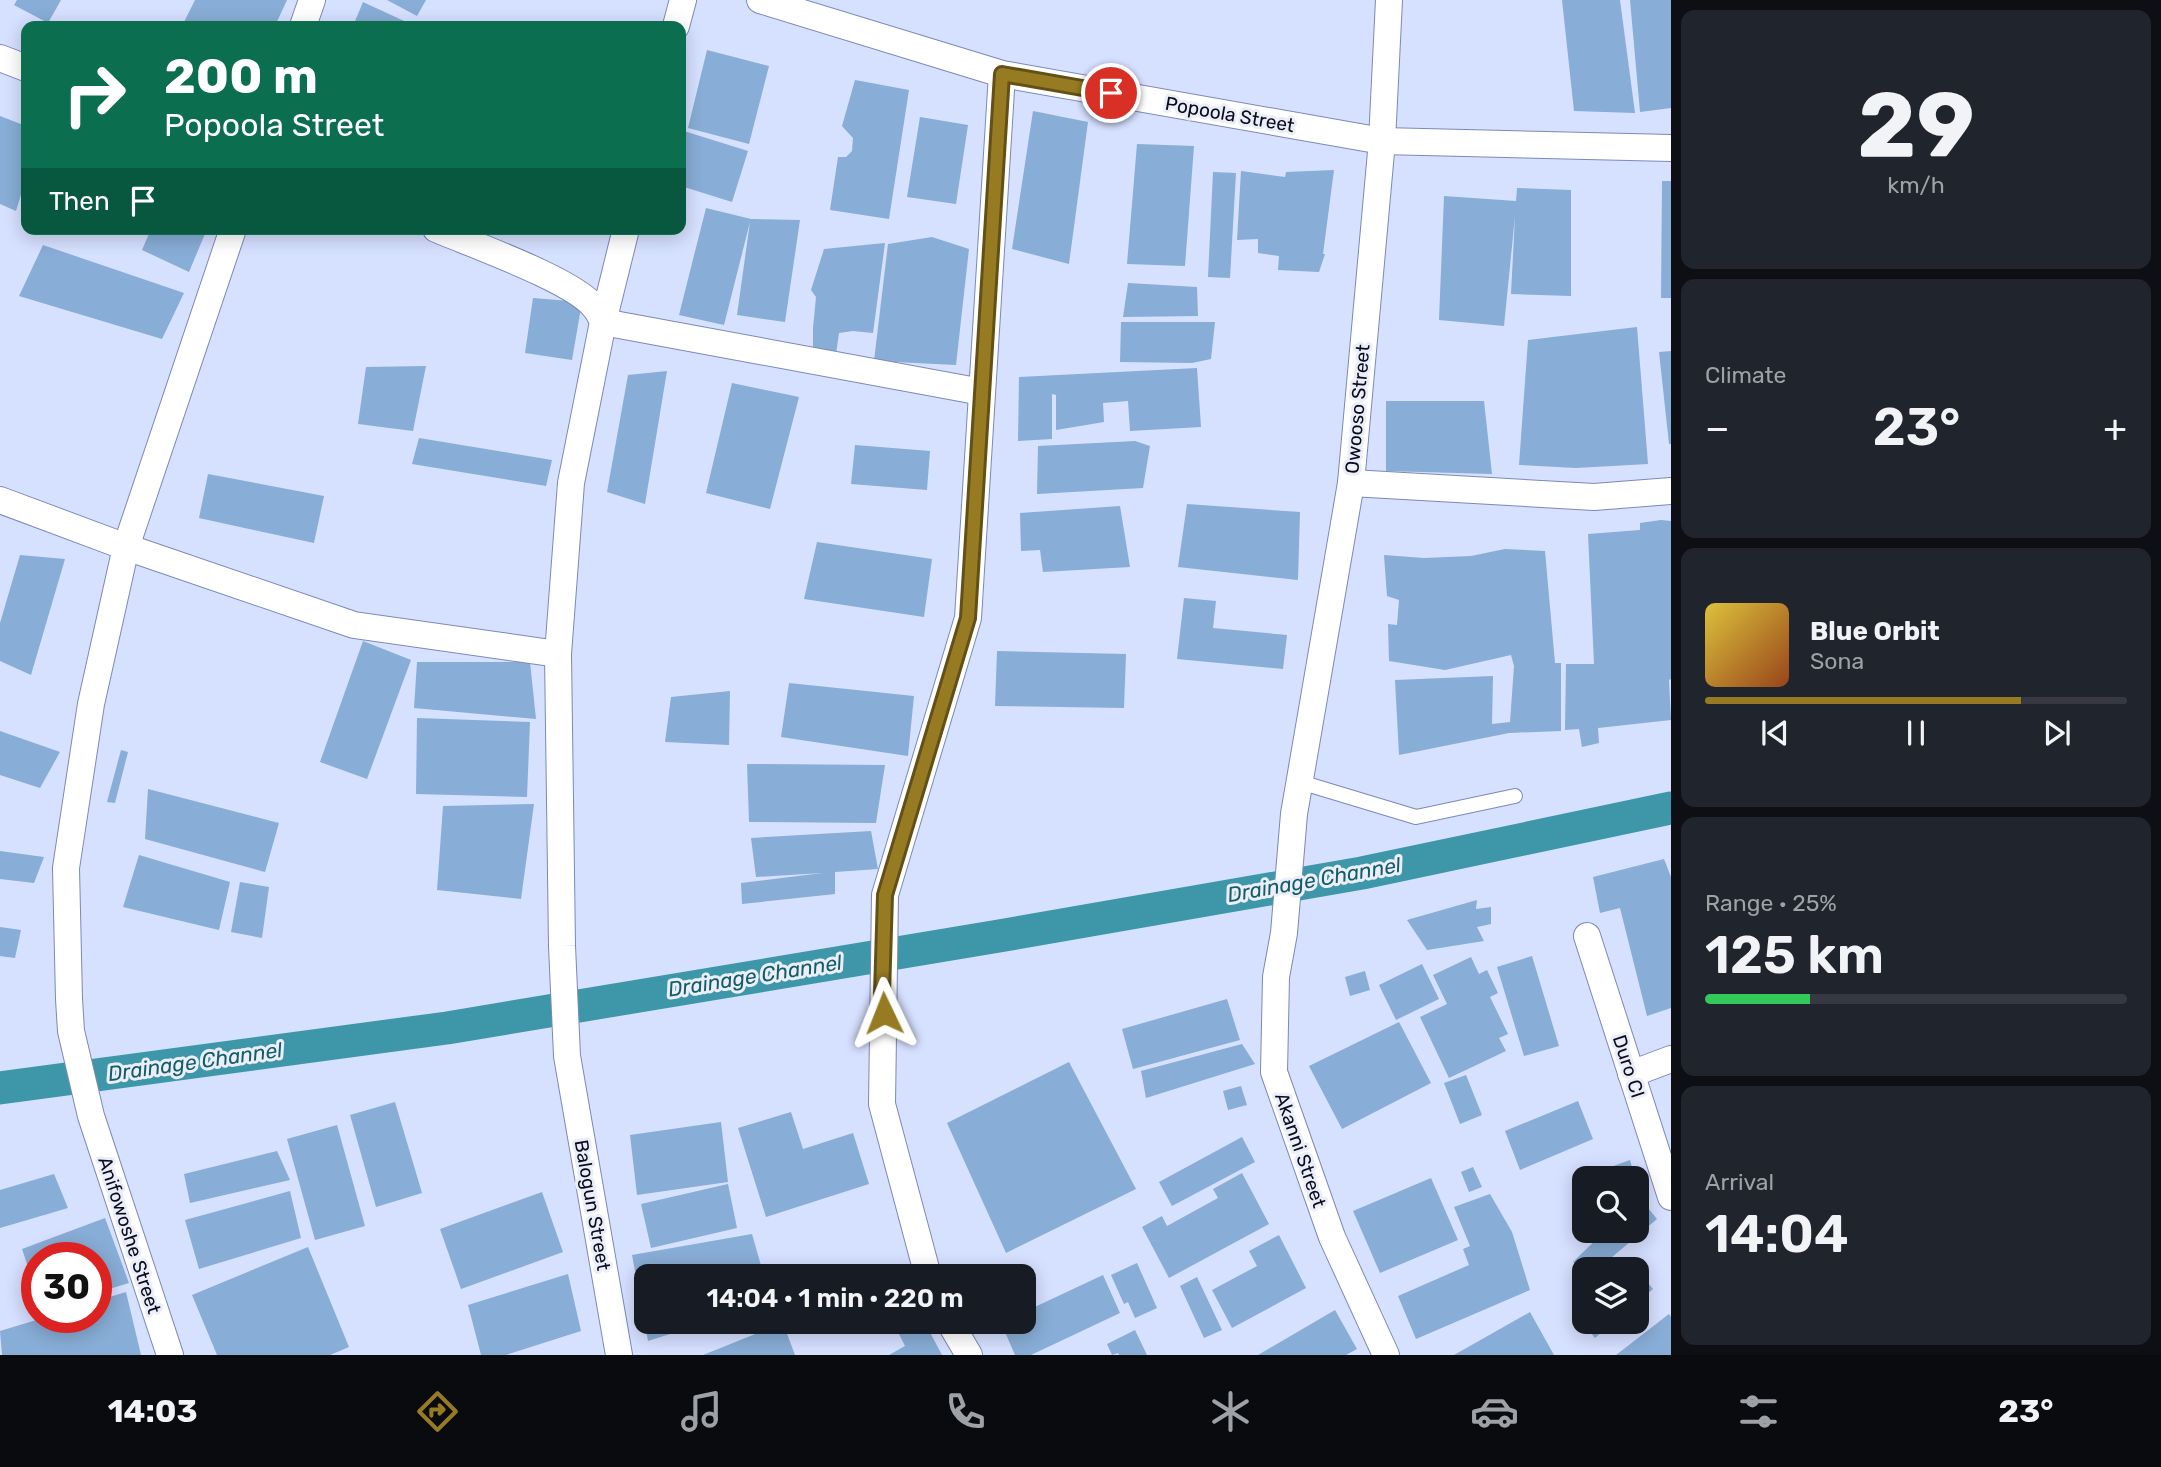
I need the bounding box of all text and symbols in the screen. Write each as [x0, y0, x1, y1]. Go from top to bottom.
text: 200 m [164, 47, 318, 105]
icon: right [49, 49, 140, 140]
pin [1081, 63, 1141, 123]
text: 29 [1857, 71, 1975, 179]
icon: arrive [1092, 74, 1130, 112]
street label: Popoola Street [1164, 92, 1297, 137]
text: Popoola Street [164, 106, 384, 144]
text: km/h [1887, 171, 1945, 199]
icon: arrive [124, 182, 162, 220]
text: Then [49, 186, 110, 217]
street label: Owooso Street [1340, 343, 1375, 475]
text: Climate [1705, 361, 1786, 389]
text: 23° [1873, 396, 1960, 458]
text: − [1705, 405, 1730, 451]
text: + [2103, 405, 2127, 451]
text: Blue Orbit [1810, 616, 1940, 647]
text: Sona [1810, 647, 1864, 675]
icon: previous [1756, 714, 1794, 752]
icon: pause [1897, 714, 1935, 752]
icon: next [2038, 714, 2076, 752]
water label: Drainage Channel [1225, 852, 1403, 907]
text: Range · 25% [1705, 889, 1837, 917]
text: 125 km [1705, 924, 1884, 986]
water label: Drainage Channel [666, 949, 845, 1002]
position arrow [847, 976, 921, 1050]
street label: Duro Cl [1608, 1032, 1649, 1100]
water label: Drainage Channel [106, 1037, 285, 1086]
street label: Akanni Street [1270, 1090, 1331, 1211]
street label: Balogun Street [570, 1138, 615, 1273]
street label: Anifowoshe Street [93, 1154, 166, 1317]
map controls [1572, 1166, 1649, 1334]
button: search [1572, 1166, 1649, 1243]
text: Arrival [1705, 1168, 1774, 1196]
text: 14:04 [1705, 1203, 1849, 1265]
speed limit sign: 30 [21, 1242, 112, 1333]
button: layers [1572, 1257, 1649, 1334]
text: 14:04 · 1 min · 220 m [706, 1283, 964, 1314]
icon: directions [413, 1387, 462, 1436]
icon: music [677, 1387, 726, 1436]
icon: phone [941, 1387, 990, 1436]
icon: climate [1206, 1387, 1255, 1436]
icon: car [1470, 1387, 1519, 1436]
icon: filters [1734, 1387, 1783, 1436]
text: 14:03 [108, 1392, 198, 1430]
text: 23° [1998, 1392, 2053, 1430]

